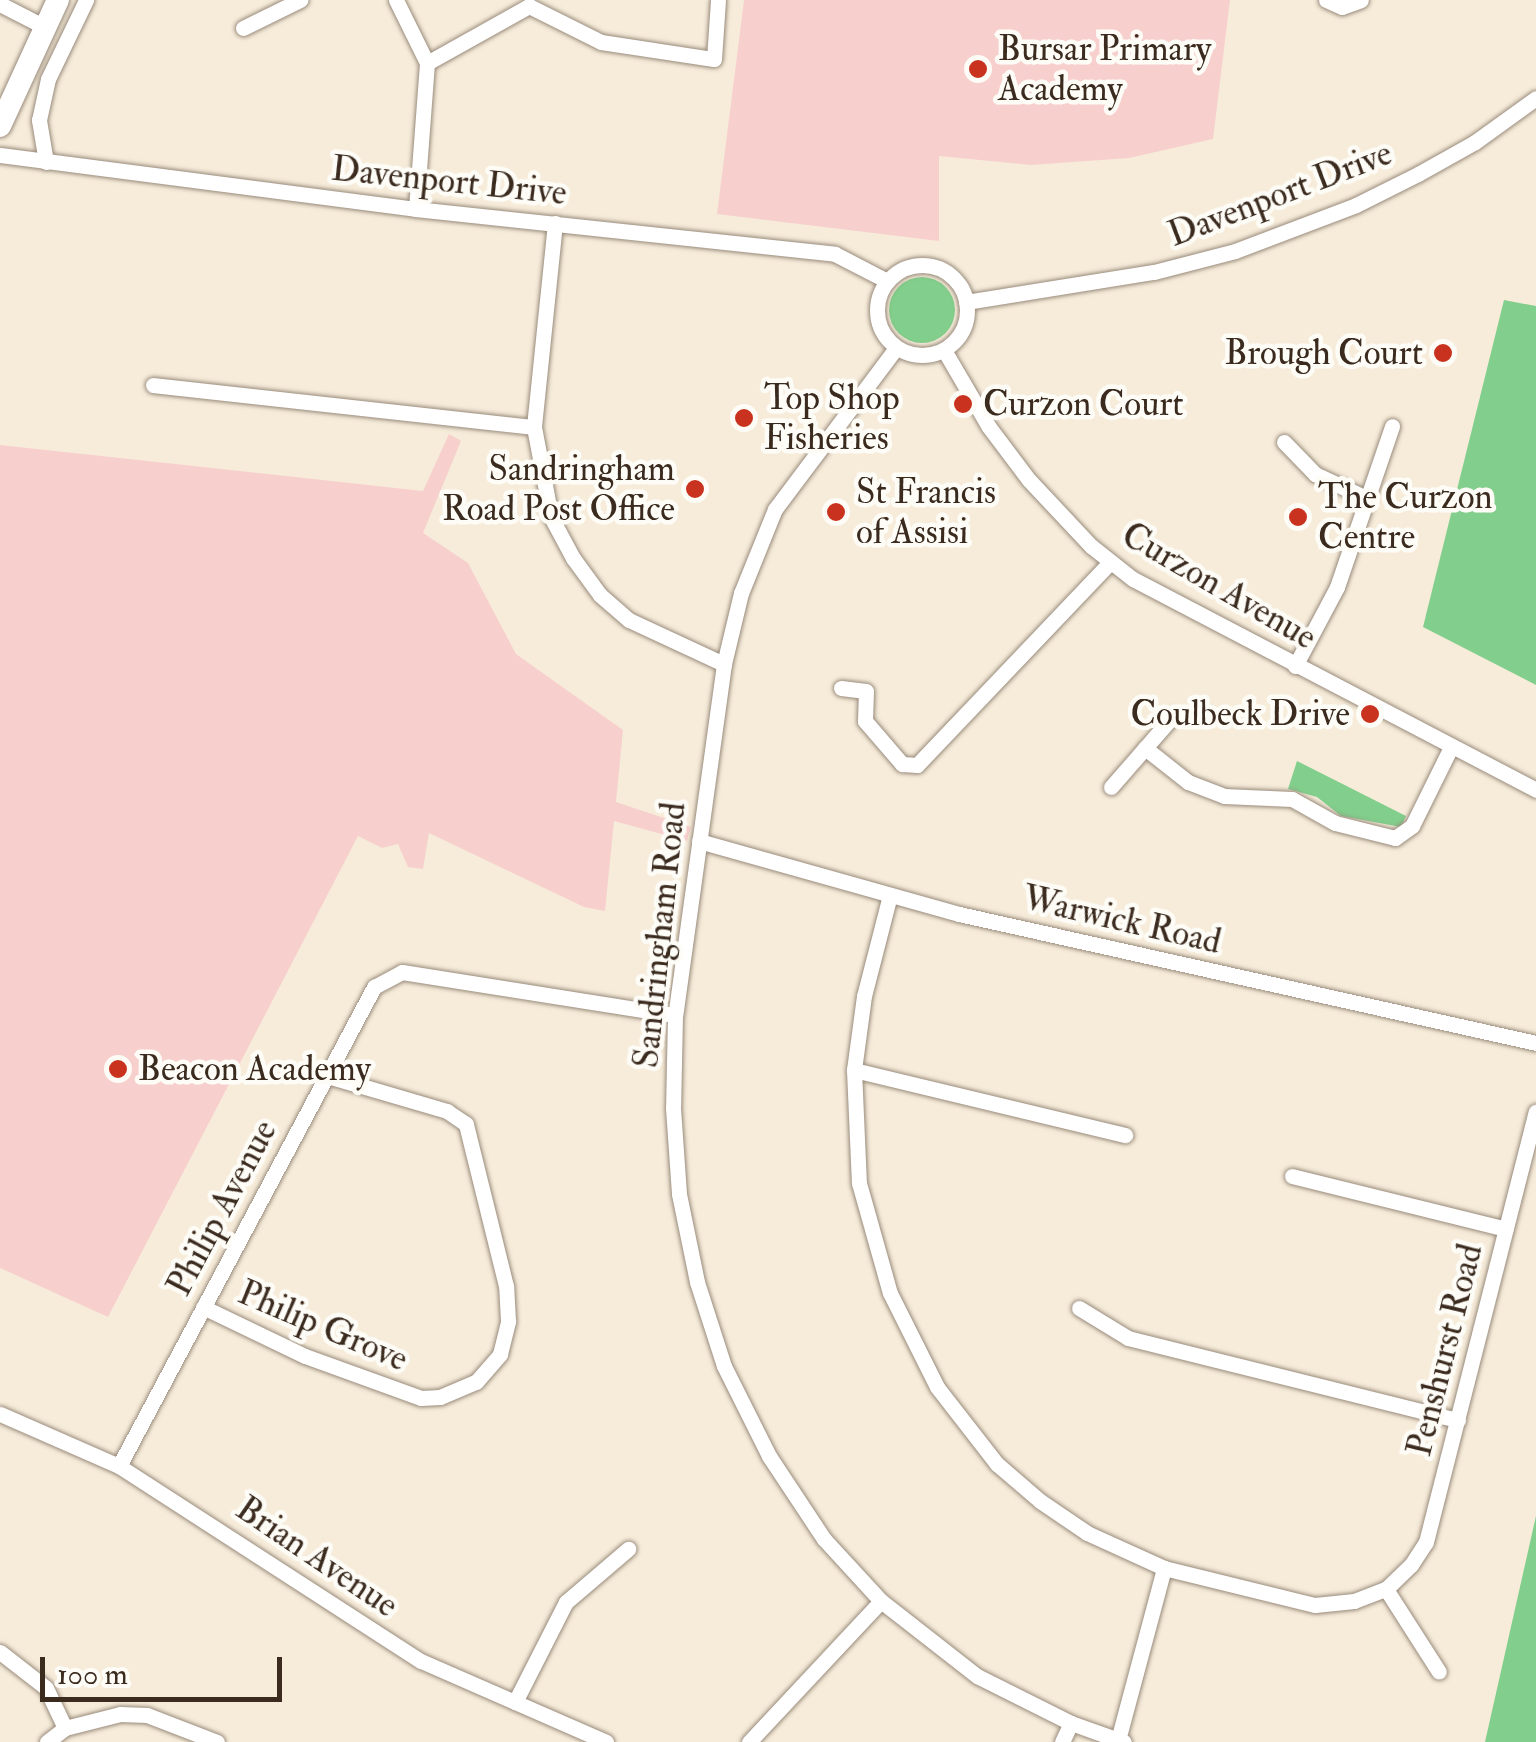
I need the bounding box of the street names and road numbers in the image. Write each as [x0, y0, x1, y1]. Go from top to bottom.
street label: Davenport Drive [1162, 132, 1398, 256]
street label: Davenport Drive [329, 148, 569, 214]
street label: Curzon Avenue [1115, 514, 1323, 658]
street label: Sandringham Road [625, 800, 695, 1070]
street label: Warwick Road [1019, 877, 1225, 963]
street label: Philip Avenue [158, 1113, 286, 1303]
street label: Penshurst Road [1398, 1240, 1492, 1460]
street label: Philip Grove [232, 1272, 414, 1380]
street label: Brian Avenue [228, 1488, 406, 1626]

